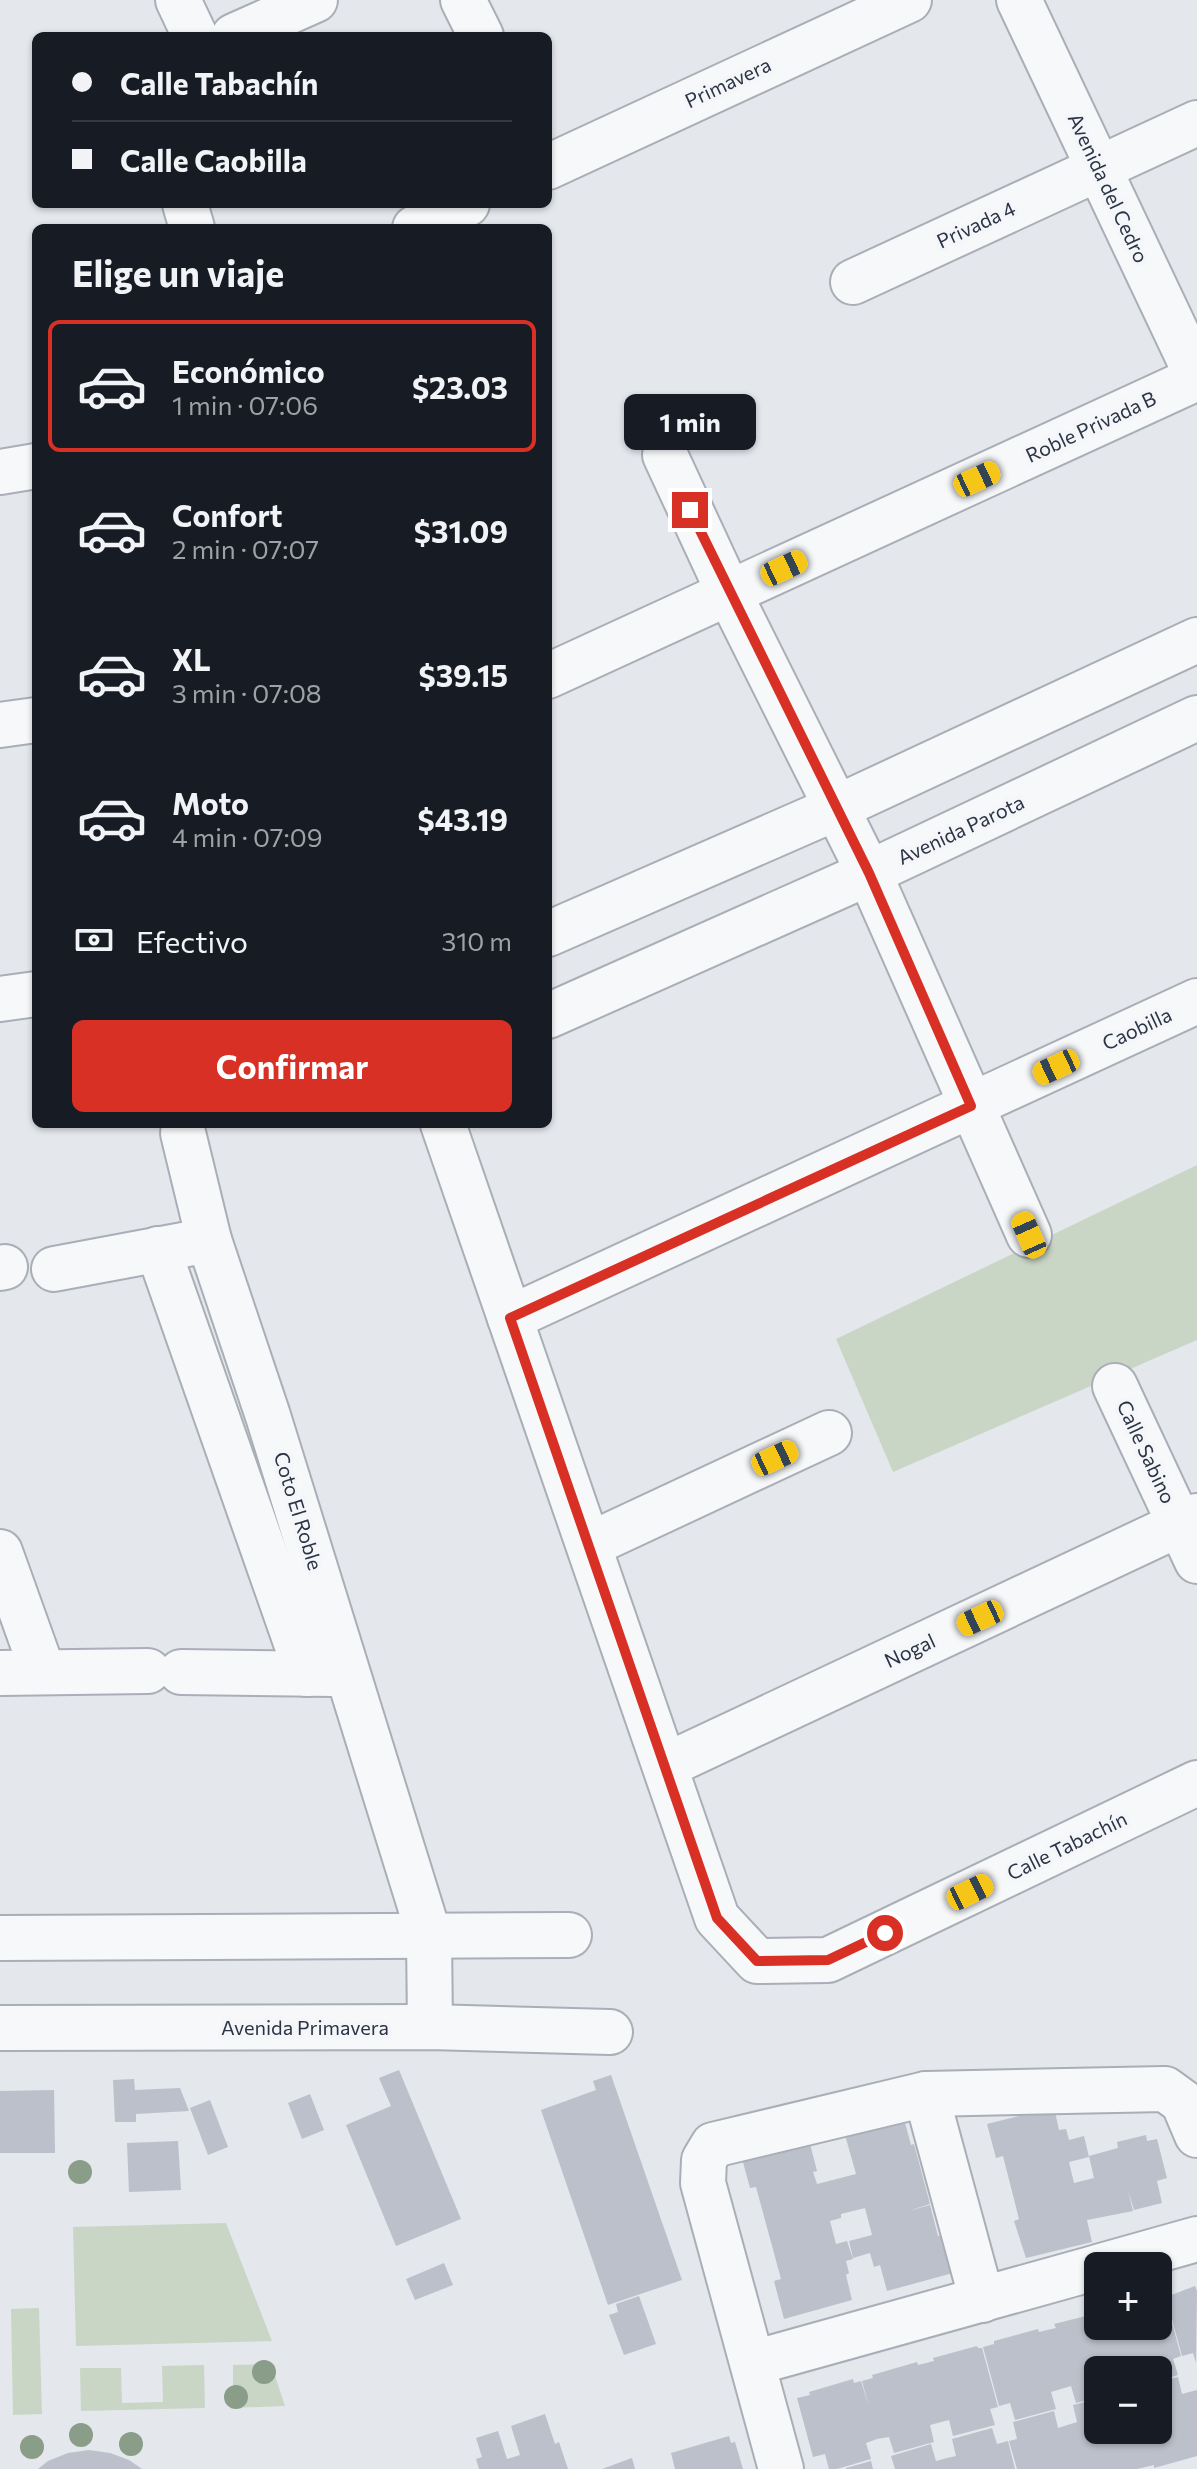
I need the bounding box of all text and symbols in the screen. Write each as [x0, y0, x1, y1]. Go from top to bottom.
street label: Primavera [681, 52, 774, 112]
text: Calle Tabachín [120, 64, 318, 101]
street label: Avenida del Cedro [1064, 109, 1154, 266]
text: Calle Caobilla [120, 141, 307, 178]
street label: Privada 4 [932, 195, 1019, 253]
text: Elige un viaje [72, 250, 284, 294]
icon: car [76, 350, 148, 422]
text: Económico [172, 352, 325, 389]
text: $23.03 [412, 368, 508, 405]
street label: Roble Privada B [1022, 385, 1160, 467]
text: 1 min · 07:06 [172, 389, 318, 420]
callout: 1 min [624, 394, 756, 450]
text: 1 min [659, 406, 721, 437]
car [950, 458, 1004, 500]
route end [672, 492, 708, 528]
icon: car [76, 494, 148, 566]
text: Confort [172, 496, 283, 533]
text: $31.09 [414, 512, 508, 549]
text: 2 min · 07:07 [172, 533, 319, 564]
car [757, 547, 811, 589]
icon: car [76, 638, 148, 710]
text: XL [172, 640, 211, 677]
text: $39.15 [418, 656, 508, 693]
text: 3 min · 07:08 [172, 677, 322, 708]
icon: car [76, 782, 148, 854]
text: Moto [172, 784, 249, 821]
street label: Avenida Parota [893, 789, 1028, 869]
text: $43.19 [417, 800, 508, 837]
text: 4 min · 07:09 [172, 821, 322, 852]
icon: cash [72, 918, 116, 962]
text: Efectivo [136, 922, 248, 959]
text: 310 m [441, 925, 512, 956]
street label: Caobilla [1098, 1002, 1175, 1055]
button: Confirmar [72, 1020, 512, 1112]
car [1029, 1046, 1083, 1088]
car [1008, 1208, 1050, 1262]
street label: Calle Sabino [1113, 1396, 1181, 1507]
car [748, 1437, 802, 1479]
street label: Coto El Roble [270, 1449, 328, 1573]
car [953, 1597, 1007, 1639]
street label: Nogal [880, 1628, 939, 1672]
street label: Calle Tabachín [1003, 1806, 1130, 1884]
car [943, 1871, 997, 1913]
route start [867, 1915, 903, 1951]
street label: Avenida Primavera [221, 2015, 389, 2039]
map controls [1084, 2252, 1172, 2444]
button: + [1084, 2252, 1172, 2340]
button: − [1084, 2356, 1172, 2444]

